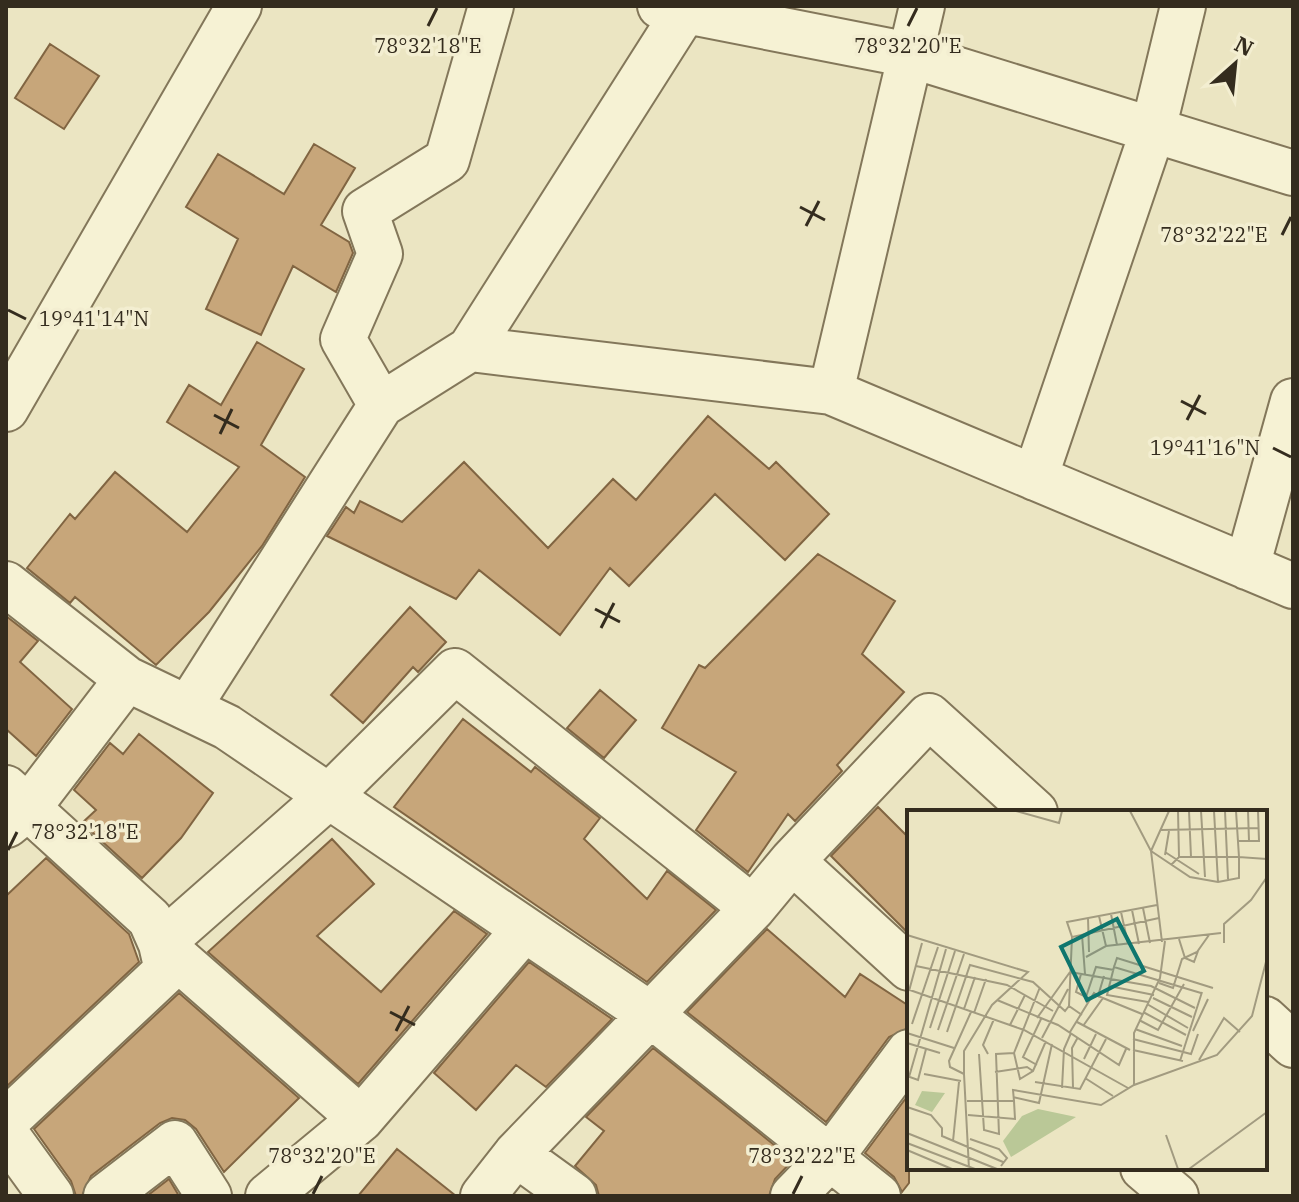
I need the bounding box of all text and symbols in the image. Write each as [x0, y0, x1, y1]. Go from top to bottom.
north arrow [1195, 24, 1275, 104]
text: N [1230, 29, 1259, 63]
text: 78°32'18"E [374, 32, 482, 59]
text: 78°32'20"E [854, 32, 962, 59]
text: 78°32'22"E [1160, 221, 1268, 248]
text: 19°41'14"N [39, 305, 149, 332]
text: 19°41'16"N [1150, 434, 1260, 461]
inset map [907, 810, 1267, 1170]
text: 78°32'18"E [31, 818, 139, 845]
text: 78°32'20"E [268, 1142, 376, 1169]
text: 78°32'22"E [748, 1142, 856, 1169]

